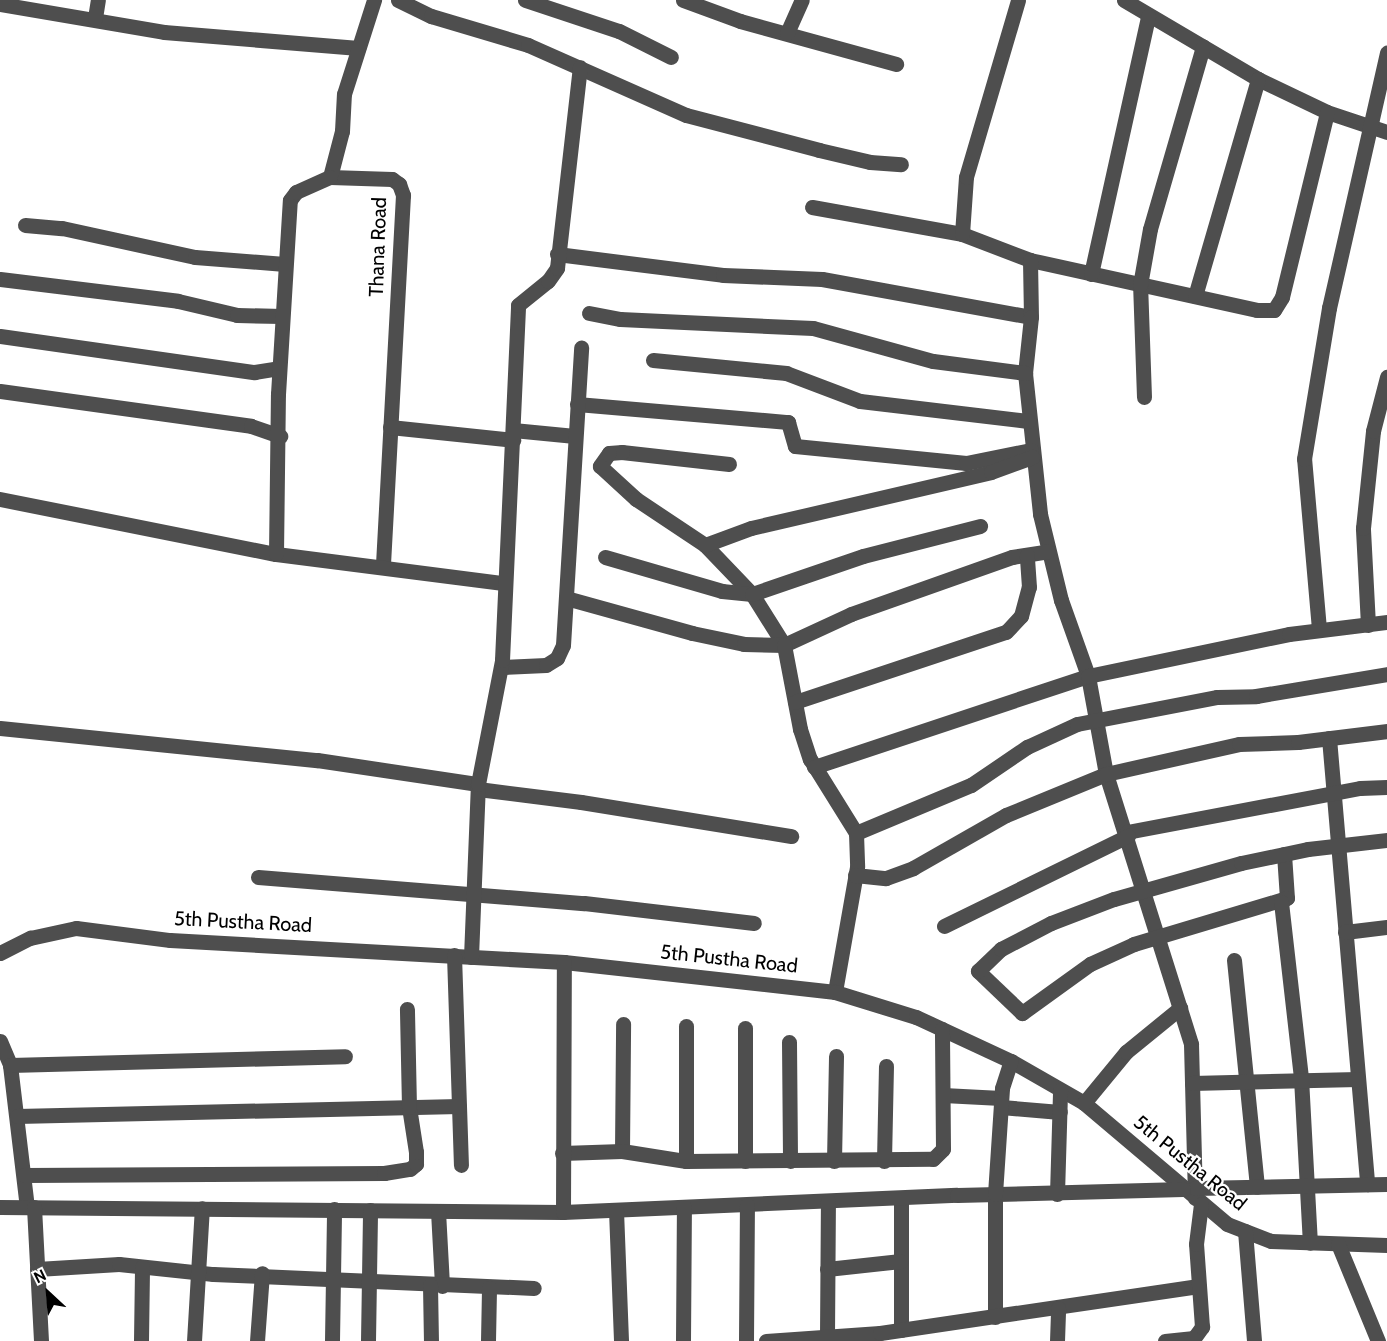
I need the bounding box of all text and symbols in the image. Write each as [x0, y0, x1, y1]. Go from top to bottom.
street label: Thana Road [364, 197, 392, 297]
street label: 5th Pustha Road [173, 906, 313, 938]
street label: 5th Pustha Road [659, 940, 799, 978]
street label: 5th Pustha Road [1129, 1110, 1251, 1216]
north arrow [18, 1263, 78, 1323]
text: N [31, 1265, 49, 1287]

